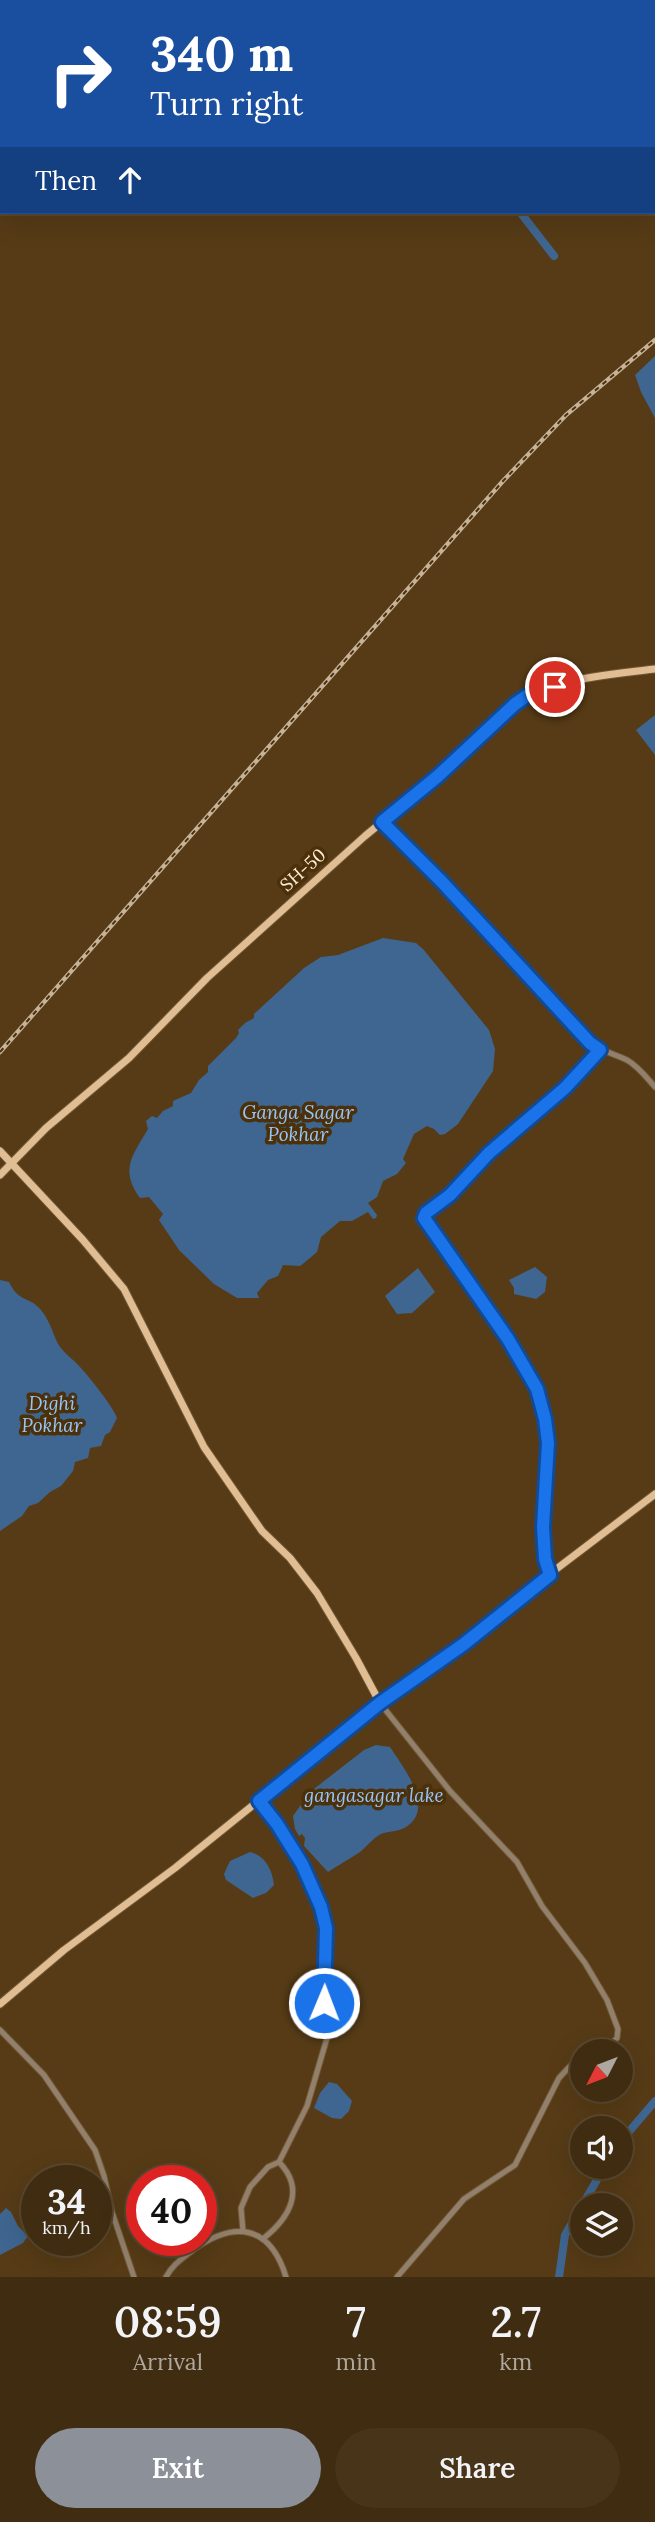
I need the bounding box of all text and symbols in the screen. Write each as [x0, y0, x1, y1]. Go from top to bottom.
text: 340 m [150, 22, 293, 84]
icon: right [35, 28, 126, 119]
text: Turn right [150, 83, 303, 124]
icon: ahead [111, 161, 149, 199]
text: Then [35, 164, 97, 197]
pin [525, 657, 585, 717]
icon: arrive [536, 668, 574, 706]
street label: SH-50 [275, 843, 330, 896]
water label: Ganga Sagar Pokhar [242, 1100, 354, 1146]
water label: Dighi Pokhar [22, 1391, 83, 1437]
water label: gangasagar lake [304, 1783, 444, 1807]
position arrow [287, 1966, 361, 2040]
north arrow [570, 2039, 634, 2102]
map controls [570, 2039, 633, 2256]
button: sound [570, 2116, 633, 2179]
speed limit sign: 40 [126, 2165, 217, 2256]
text: 34 [47, 2179, 86, 2224]
button: layers [570, 2193, 633, 2256]
text: km/h [42, 2216, 91, 2239]
text: 08:59 [114, 2295, 222, 2349]
text: 7 [346, 2295, 366, 2349]
text: 2.7 [490, 2295, 541, 2349]
text: Arrival [133, 2347, 203, 2376]
text: min [336, 2347, 377, 2376]
text: km [499, 2347, 532, 2376]
button: Exit [35, 2428, 321, 2508]
button: Share [335, 2428, 620, 2508]

